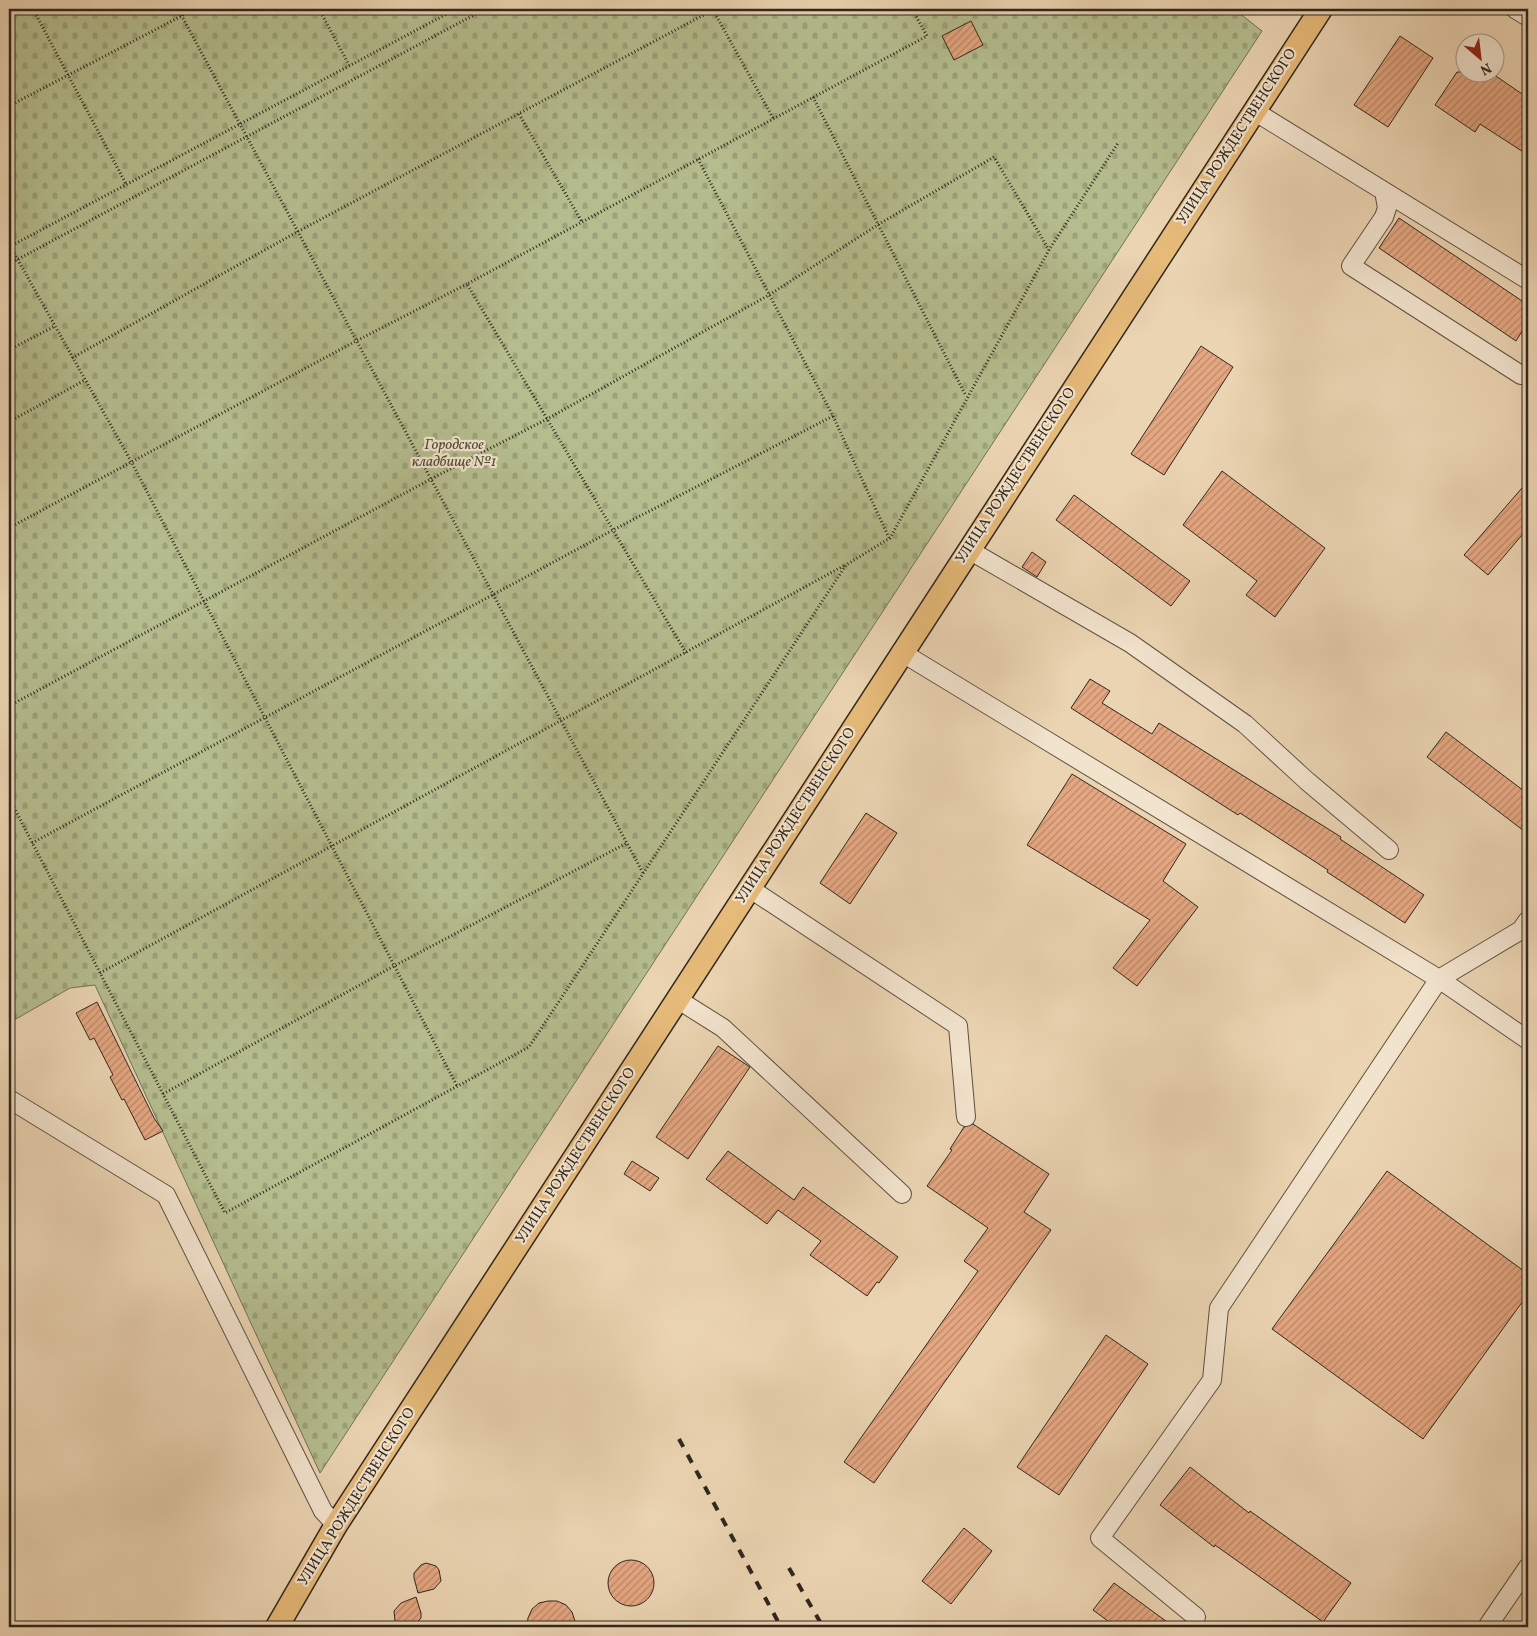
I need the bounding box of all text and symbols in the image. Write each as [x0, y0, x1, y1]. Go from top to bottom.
north arrow [1454, 32, 1504, 82]
street label: УЛИЦА РОЖДЕСТВЕНСКОГО [1172, 45, 1302, 229]
text: N [1476, 57, 1494, 79]
street label: УЛИЦА РОЖДЕСТВЕНСКОГО [951, 384, 1081, 568]
park label: Городское кладбище №1 [412, 435, 497, 473]
street label: УЛИЦА РОЖДЕСТВЕНСКОГО [731, 724, 861, 908]
street label: УЛИЦА РОЖДЕСТВЕНСКОГО [511, 1064, 641, 1248]
street label: УЛИЦА РОЖДЕСТВЕНСКОГО [293, 1404, 421, 1590]

